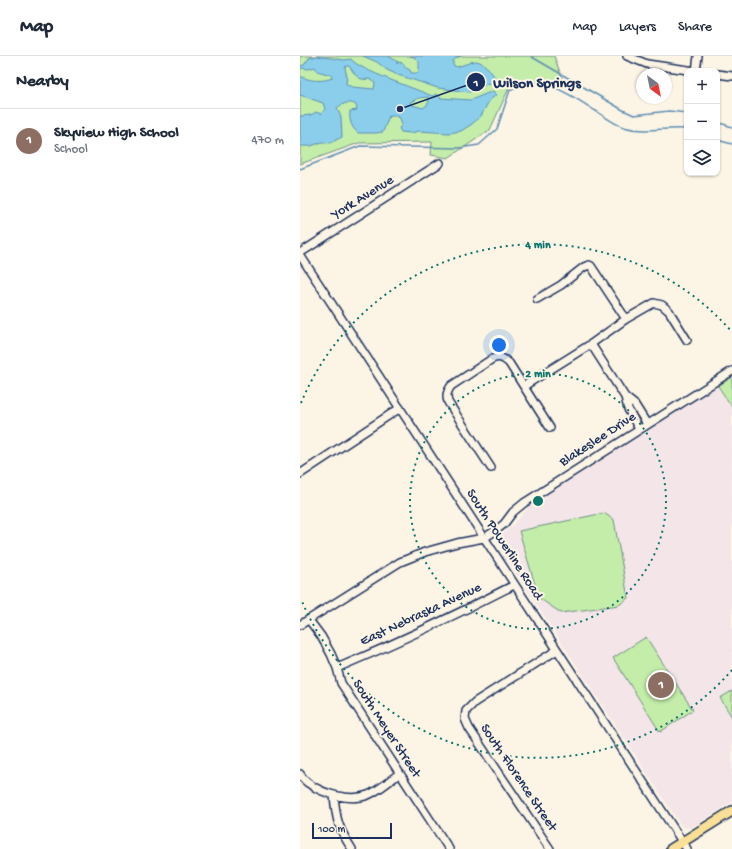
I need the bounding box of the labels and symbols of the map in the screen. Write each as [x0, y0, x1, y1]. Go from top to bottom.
north arrow [636, 68, 672, 104]
callout: Wilson Springs [466, 69, 589, 96]
text: Wilson Springs [492, 75, 582, 93]
text: 1 [473, 77, 479, 91]
street label: York Avenue [327, 172, 398, 225]
text: 4 min [524, 239, 551, 253]
your location [489, 335, 509, 355]
text: 2 min [525, 368, 551, 382]
street label: Blakeslee Drive [556, 408, 640, 472]
street label: South Powerline Road [462, 486, 547, 605]
centre of rings [531, 494, 545, 508]
street label: East Nebraska Avenue [358, 579, 485, 651]
pin: 1 [648, 670, 674, 700]
street label: South Meyer Street [348, 677, 425, 782]
street label: South Florence Street [476, 721, 561, 836]
scale bar [312, 821, 392, 840]

